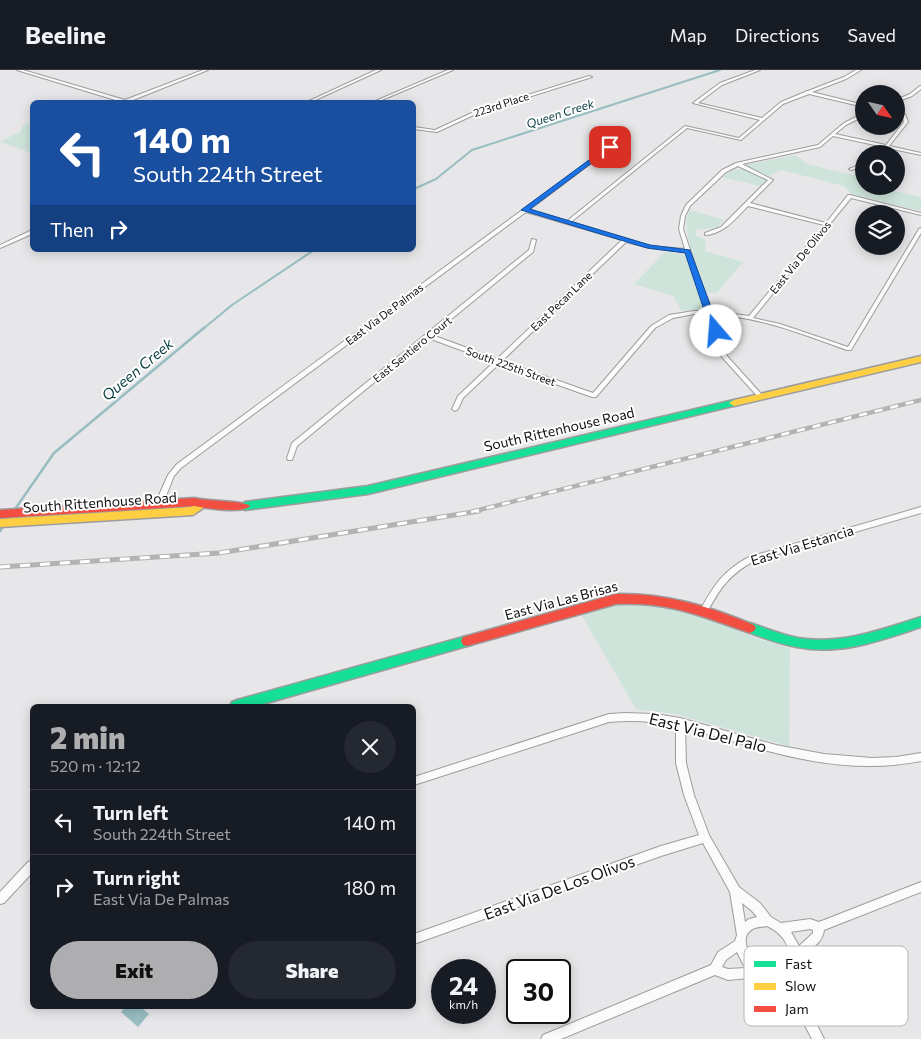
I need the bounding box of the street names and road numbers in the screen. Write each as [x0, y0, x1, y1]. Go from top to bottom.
street label: 223rd Place [471, 89, 531, 119]
street label: East Via De Olivos [767, 218, 833, 296]
street label: East Pecan Lane [528, 268, 594, 334]
street label: East Via De Palmas [343, 281, 425, 347]
street label: East Sentiero Court [370, 313, 454, 385]
street label: South 225th Street [464, 344, 558, 388]
street label: South Rittenhouse Road [482, 403, 636, 455]
street label: South Rittenhouse Road [23, 488, 177, 516]
street label: East Via Estancia [748, 521, 856, 569]
street label: East Via Las Brisas [503, 577, 619, 623]
street label: East Via Del Palo [647, 708, 769, 756]
street label: East Via De Los Olivos [481, 851, 637, 923]

